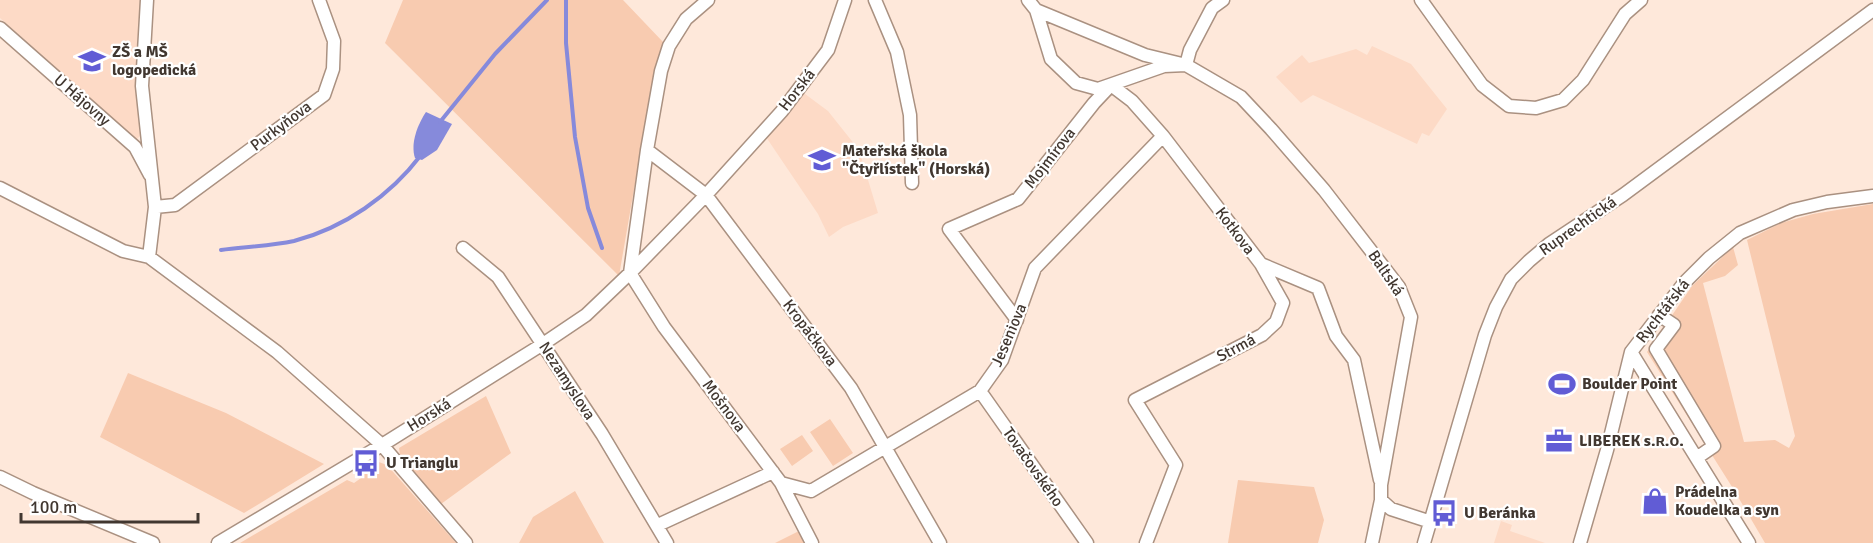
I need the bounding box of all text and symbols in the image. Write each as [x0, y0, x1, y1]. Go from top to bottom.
place label: ZŠ a MŠ logopedická [112, 42, 196, 80]
school or university icon: ZŠ a MŠ logopedická [77, 46, 107, 76]
street label: Horská [774, 65, 820, 115]
street label: U Hájovny [49, 70, 115, 131]
street label: Purkyňova [247, 97, 315, 155]
street label: Mojmírova [1020, 124, 1080, 192]
place label: Mateřská škola "Čtyřlístek" (Horská) [842, 141, 990, 179]
school or university icon: Mateřská škola "Čtyřlístek" (Horská) [807, 145, 837, 175]
street label: Ruprechtická [1535, 192, 1621, 260]
street label: Kotkova [1211, 203, 1259, 259]
street label: Baltská [1363, 246, 1409, 300]
street label: Rychtářská [1632, 275, 1694, 347]
street label: Kropáčkova [778, 296, 842, 370]
street label: Jeseniova [987, 300, 1031, 370]
street label: Strmá [1213, 329, 1259, 367]
street label: Nezamyslova [534, 338, 600, 424]
sports icon: Boulder Point [1547, 369, 1577, 399]
place label: Boulder Point [1582, 374, 1677, 394]
street label: Mošnova [698, 376, 750, 436]
street label: Horská [403, 394, 455, 436]
street label: Tovačovského [998, 423, 1068, 511]
office icon: LIBEREK s.ʀ.ᴏ. [1544, 426, 1574, 456]
place label: LIBEREK s.ʀ.ᴏ. [1579, 431, 1684, 451]
bus stop icon: U Trianglu [351, 448, 381, 478]
place label: U Trianglu [386, 453, 458, 473]
place label: Prádelna Koudelka a syn [1675, 482, 1779, 520]
scale bar [21, 486, 198, 524]
shop icon: Prádelna Koudelka a syn [1640, 486, 1670, 516]
text: 100 m [30, 496, 77, 518]
bus stop icon: U Beránka [1429, 498, 1459, 528]
place label: U Beránka [1464, 503, 1536, 523]

